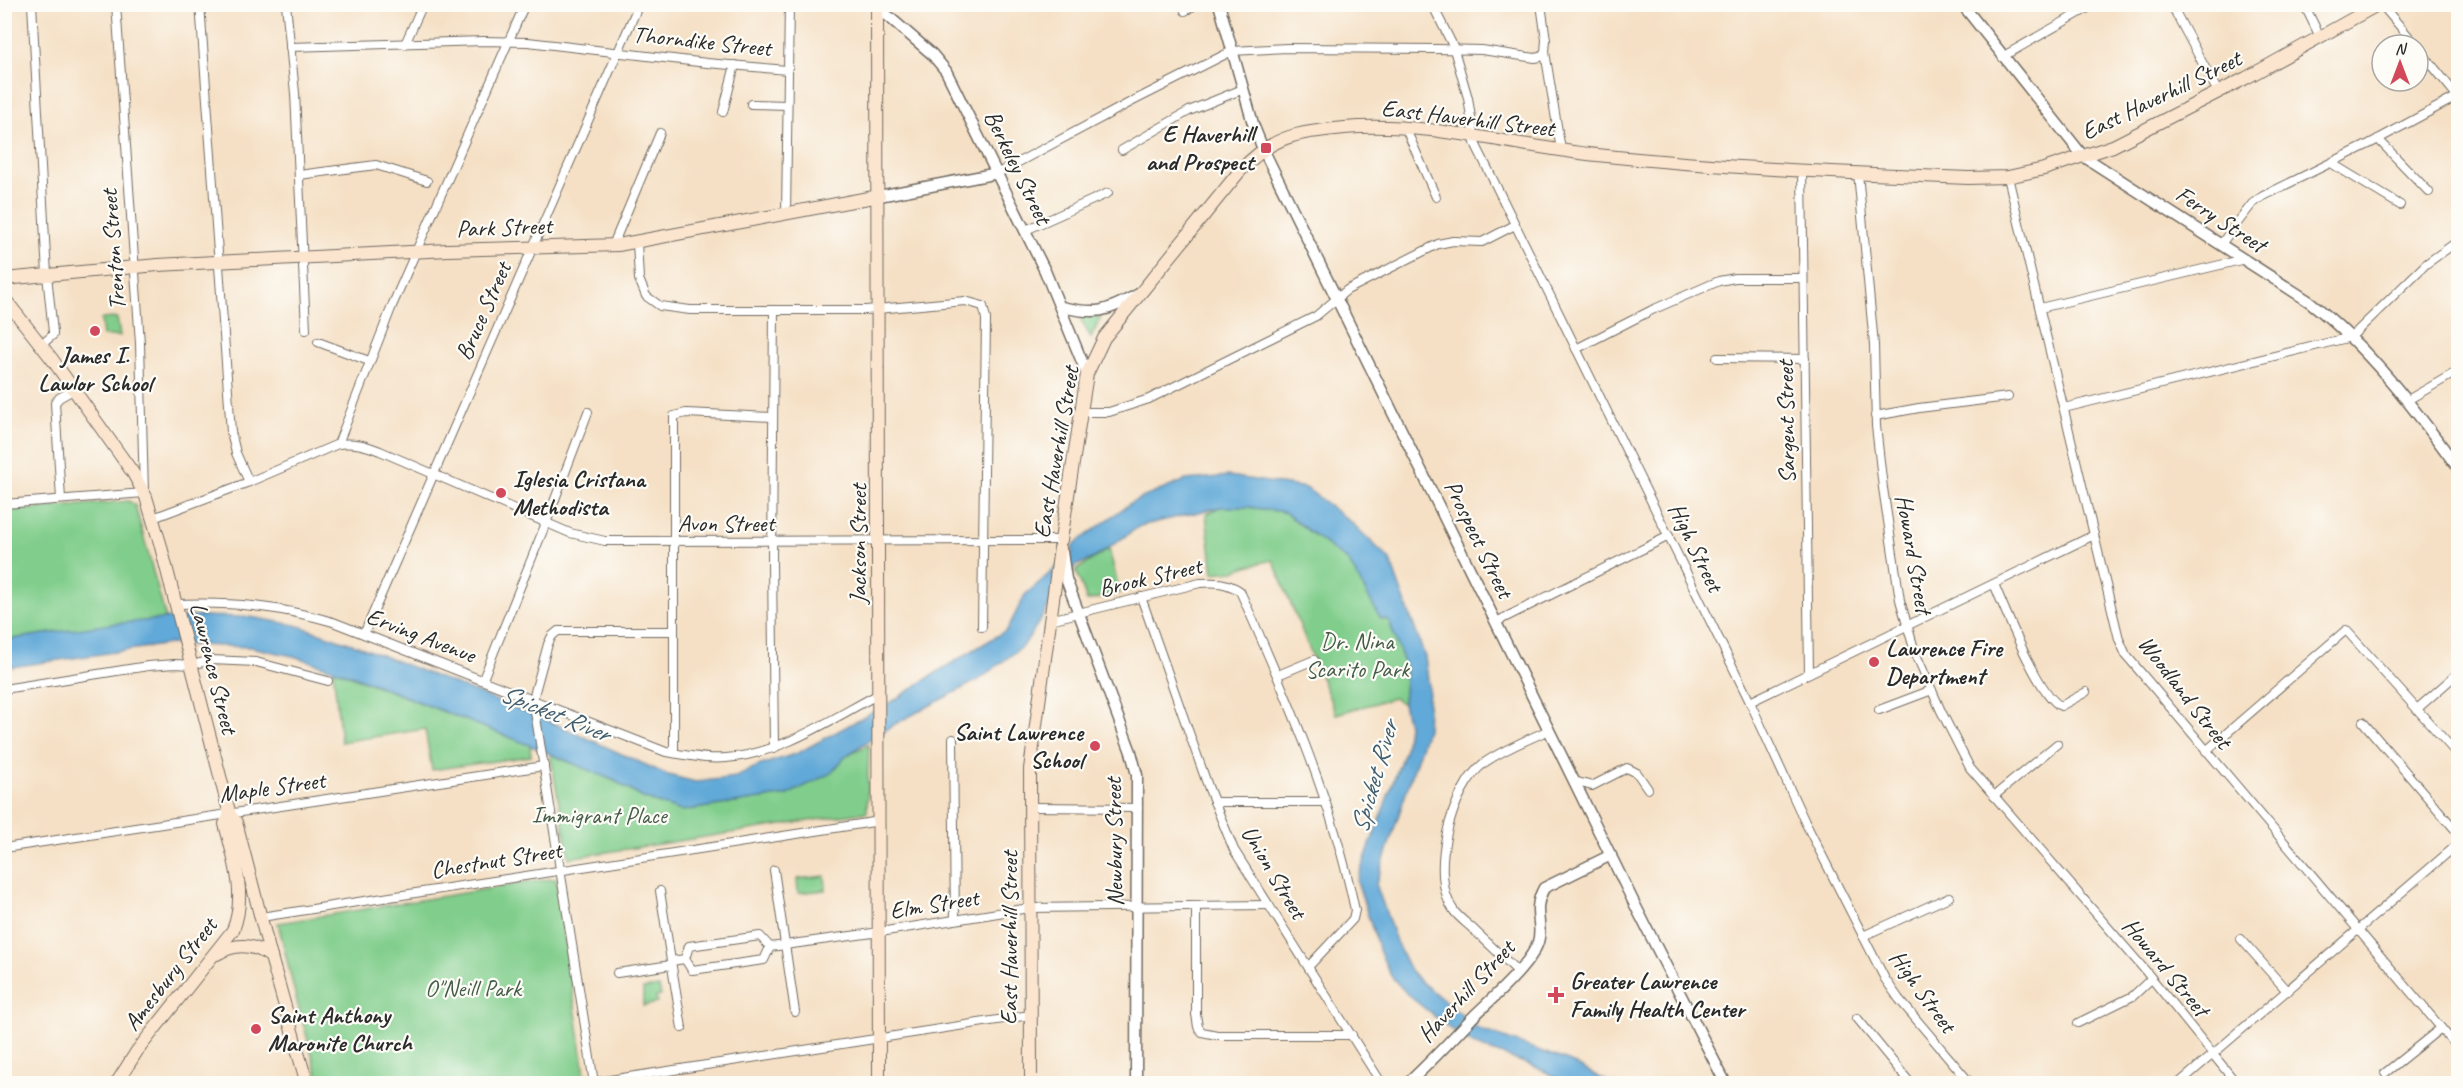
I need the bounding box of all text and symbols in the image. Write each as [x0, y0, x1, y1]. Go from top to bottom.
street label: Thorndike Street [632, 19, 775, 63]
north arrow [2370, 33, 2430, 93]
text: N [2395, 39, 2408, 59]
street label: East Haverhill Street [2076, 43, 2247, 147]
street label: East Haverhill Street [1380, 93, 1558, 144]
street label: Berkeley Street [978, 105, 1059, 231]
place label: E Haverhill and Prospect [1146, 119, 1259, 177]
marker: E Haverhill and Prospect [1259, 141, 1273, 155]
street label: Ferry Street [2170, 179, 2274, 261]
street label: Trenton Street [94, 186, 132, 311]
street label: Park Street [456, 210, 554, 244]
street label: Bruce Street [448, 256, 519, 365]
marker: James I. Lawlor School [88, 324, 102, 338]
place label: James I. Lawlor School [38, 340, 156, 398]
street label: Sargent Street [1770, 358, 1802, 484]
street label: East Haverhill Street [1026, 362, 1086, 540]
place label: Iglesia Cristana Methodista [513, 464, 647, 522]
street label: Prospect Street [1438, 475, 1521, 605]
street label: Jackson Street [843, 482, 873, 605]
marker: Iglesia Cristana Methodista [494, 486, 508, 500]
street label: Howard Street [1889, 492, 1940, 619]
street label: High Street [1662, 498, 1731, 598]
street label: Avon Street [678, 508, 776, 538]
street label: Brook Street [1096, 550, 1206, 603]
street label: Lawrence Street [183, 599, 245, 739]
street label: Erving Avenue [362, 601, 482, 670]
park label: Dr. Nina Scarito Park [1305, 626, 1411, 684]
street label: Woodland Street [2132, 629, 2240, 756]
place label: Lawrence Fire Department [1886, 633, 2004, 691]
marker: Lawrence Fire Department [1867, 655, 1881, 669]
water label: Spicket River [496, 676, 619, 751]
water label: Spicket River [1342, 713, 1407, 837]
place label: Saint Lawrence School [954, 717, 1088, 775]
marker: Saint Lawrence School [1088, 739, 1102, 753]
street label: Maple Street [217, 764, 329, 809]
street label: Newbury Street [1098, 775, 1130, 907]
park label: Immigrant Place [531, 800, 669, 830]
street label: Union Street [1234, 820, 1315, 926]
street label: Chestnut Street [429, 835, 565, 885]
street label: East Haverhill Street [994, 849, 1024, 1025]
street label: Elm Street [888, 882, 982, 926]
street label: Amesbury Street [117, 910, 225, 1037]
street label: Howard Street [2116, 911, 2218, 1025]
street label: Haverhill Street [1411, 932, 1522, 1048]
street label: High Street [1883, 944, 1964, 1040]
place label: Greater Lawrence Family Health Center [1570, 966, 1747, 1024]
park label: O"Neill Park [425, 973, 523, 1003]
marker: Greater Lawrence Family Health Center [1547, 986, 1565, 1004]
place label: Saint Anthony Maronite Church [268, 1000, 414, 1058]
marker: Saint Anthony Maronite Church [249, 1022, 263, 1036]

